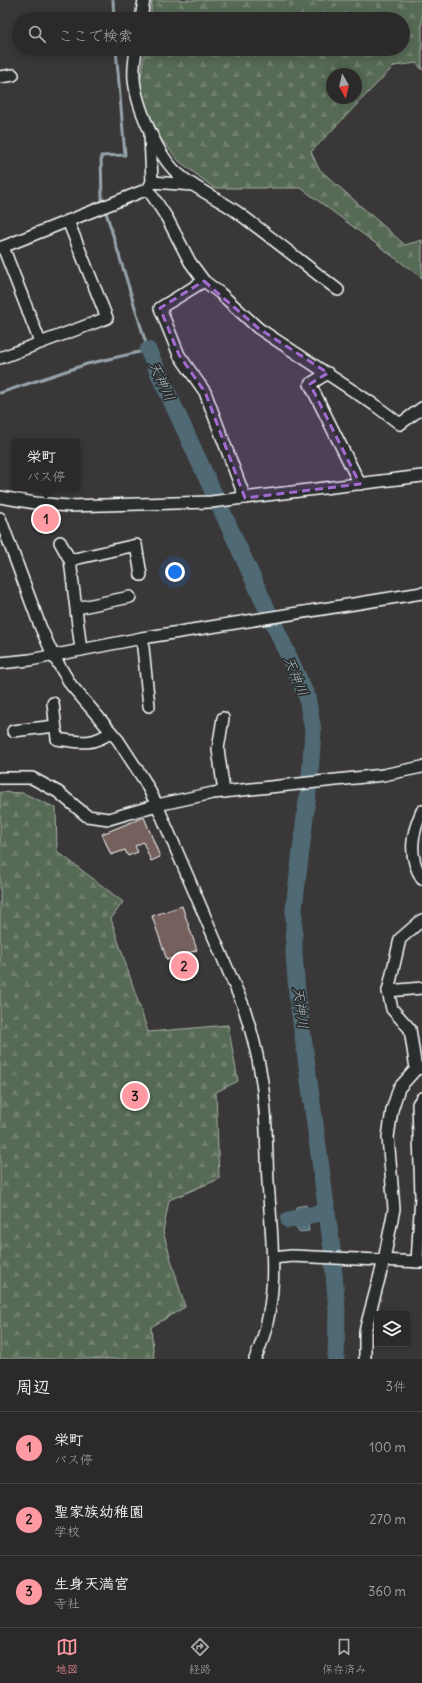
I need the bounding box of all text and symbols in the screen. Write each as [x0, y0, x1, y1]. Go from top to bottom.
search box [12, 12, 410, 56]
icon: search [26, 23, 48, 45]
text: ここで検索 [58, 26, 133, 45]
north arrow [326, 68, 362, 104]
water label: 天神川 [145, 358, 179, 404]
popup [12, 439, 80, 491]
text: 栄町 [26, 447, 57, 466]
text: バス停 [26, 468, 66, 485]
pin: 1 [33, 504, 59, 534]
your location [165, 562, 185, 582]
water label: 天神川 [280, 653, 312, 699]
pin: 2 [171, 951, 197, 981]
water label: 天神川 [290, 986, 312, 1030]
pin: 3 [122, 1081, 148, 1111]
map controls [374, 1311, 410, 1347]
button: layers [374, 1311, 410, 1347]
text: 周辺 [16, 1376, 50, 1398]
text: 3件 [386, 1378, 406, 1395]
text: 栄町 [54, 1430, 84, 1449]
text: 1 [26, 1439, 32, 1456]
text: 100 m [369, 1439, 406, 1456]
text: バス停 [54, 1451, 93, 1468]
text: 聖家族幼稚園 [54, 1502, 144, 1521]
text: 2 [25, 1511, 33, 1528]
text: 270 m [369, 1511, 406, 1528]
text: 学校 [54, 1523, 80, 1540]
text: 生身天満宮 [54, 1574, 129, 1593]
text: 3 [25, 1583, 33, 1600]
text: 360 m [368, 1583, 406, 1600]
text: 寺社 [54, 1595, 80, 1612]
tab: 地図 [56, 1636, 78, 1676]
tab: 経路 [189, 1636, 211, 1676]
tab: 保存済み [322, 1636, 366, 1676]

